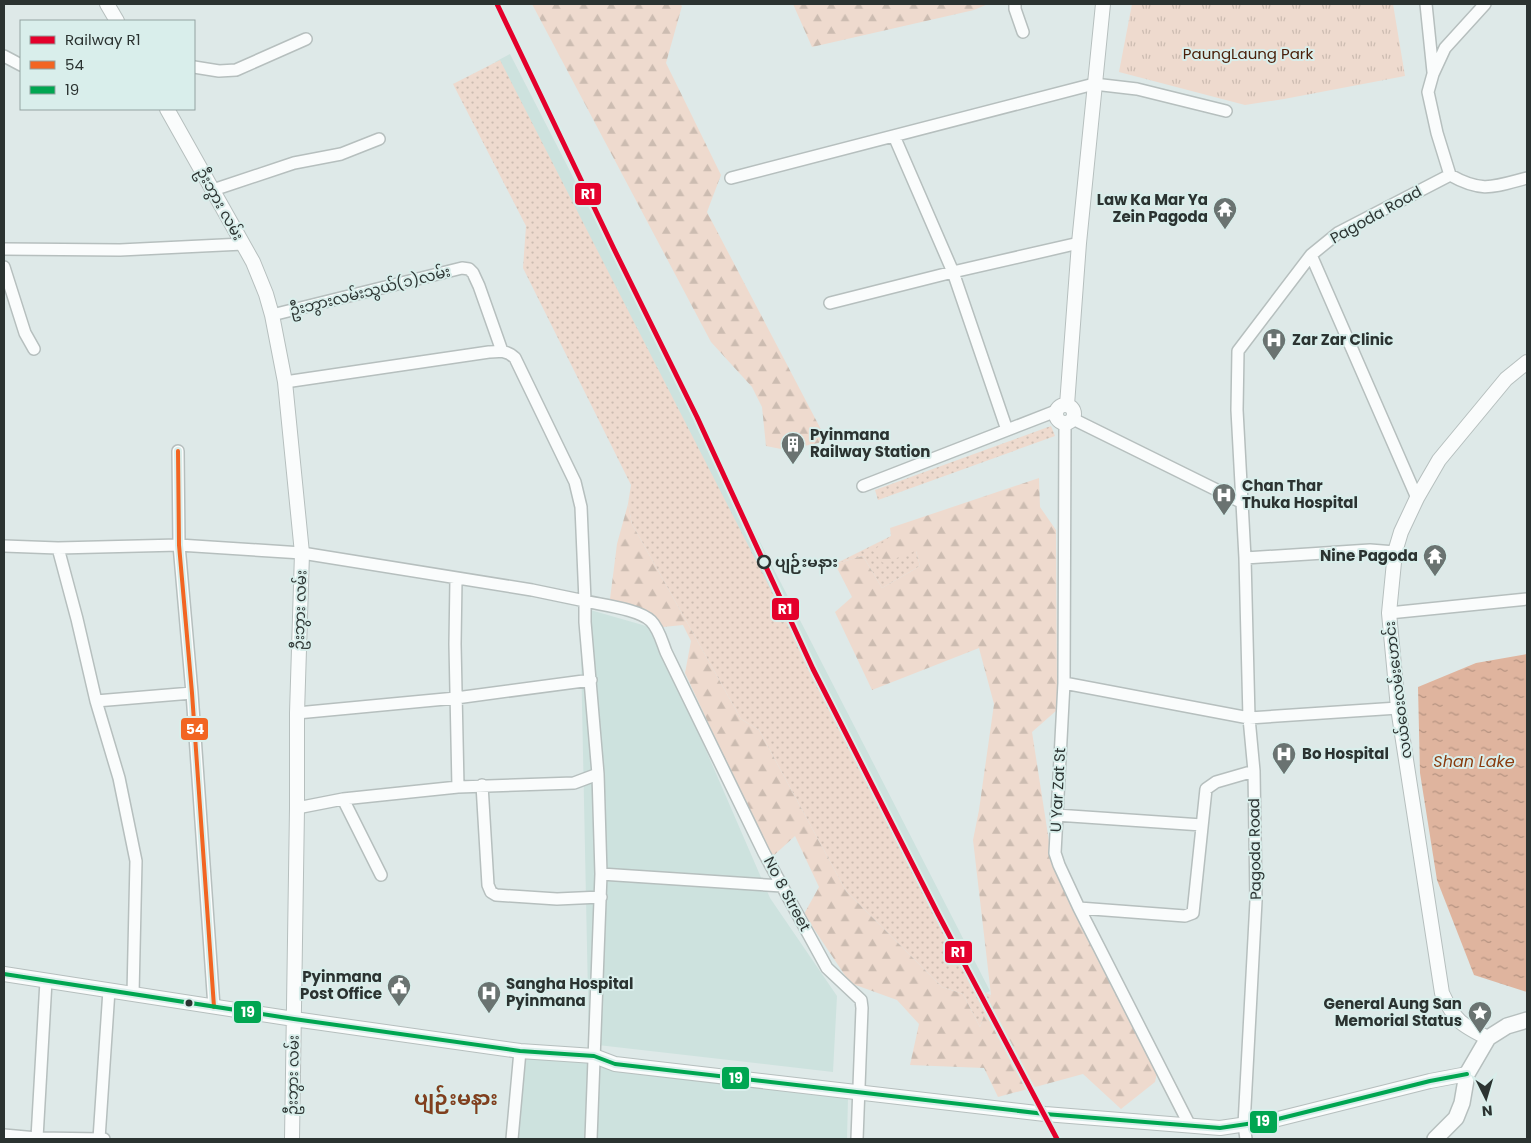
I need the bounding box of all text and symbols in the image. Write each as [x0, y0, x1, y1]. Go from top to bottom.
legend [20, 20, 195, 110]
text: Railway R1 [65, 29, 140, 50]
park label: PaungLaung Park [1183, 43, 1313, 64]
text: 54 [65, 54, 84, 75]
text: 19 [65, 79, 79, 100]
street label: ဦးဘွား လမ်း [190, 164, 249, 245]
street label: Pagoda Road [1326, 181, 1425, 248]
line badge: R1 [574, 182, 602, 206]
text: R1 [581, 184, 595, 204]
place label: Law Ka Mar Ya Zein Pagoda [1097, 189, 1208, 227]
temple icon: Law Ka Mar Ya Zein Pagoda [1212, 196, 1238, 230]
street label: ဦးဘွားလမ်းသွယ်(၁)လမ်း [287, 260, 453, 323]
hospital icon: Zar Zar Clinic [1261, 327, 1287, 361]
place label: Zar Zar Clinic [1292, 329, 1393, 350]
place label: Pyinmana Railway Station [810, 424, 930, 462]
building icon: Pyinmana Railway Station [780, 431, 806, 465]
place label: Chan Thar Thuka Hospital [1242, 475, 1358, 513]
hospital icon: Chan Thar Thuka Hospital [1211, 482, 1237, 516]
temple icon: Nine Pagoda [1422, 543, 1448, 577]
place label: Nine Pagoda [1320, 545, 1418, 566]
place label: ပျဉ်းမနား [775, 551, 838, 574]
marker: ပျဉ်းမနား [757, 555, 771, 569]
street label: ဦးဘွား လမ်း [288, 570, 313, 651]
line badge: R1 [771, 597, 800, 621]
text: R1 [778, 599, 792, 619]
street label: လယ်ဝေးလမ်းဟောင်း [1379, 620, 1416, 760]
line badge: 54 [180, 717, 209, 741]
text: 54 [186, 719, 204, 739]
hospital icon: Bo Hospital [1271, 741, 1297, 775]
place label: Bo Hospital [1302, 743, 1389, 764]
street label: U Yar Zat St [1045, 747, 1070, 833]
water label: Shan Lake [1433, 750, 1515, 773]
street label: Pagoda Road [1243, 798, 1266, 900]
street label: No 8 Street [759, 853, 816, 935]
line badge: R1 [944, 940, 973, 964]
text: R1 [951, 942, 965, 962]
place label: Pyinmana Post Office [300, 966, 382, 1004]
public building icon: Pyinmana Post Office [386, 973, 412, 1007]
place label: Sangha Hospital Pyinmana [506, 973, 633, 1011]
hospital icon: Sangha Hospital Pyinmana [476, 980, 502, 1014]
place label: General Aung San Memorial Status [1324, 993, 1462, 1031]
unlabelled marker [184, 998, 194, 1008]
line badge: 19 [233, 1000, 262, 1024]
place icon: General Aung San Memorial Status [1467, 1000, 1493, 1034]
text: 19 [241, 1002, 255, 1022]
street label: ဦးဘွား လမ်း [281, 1035, 306, 1115]
line badge: 19 [721, 1066, 750, 1090]
text: 19 [729, 1068, 743, 1088]
north arrow [1461, 1073, 1511, 1123]
district label: ပျဉ်းမနား [414, 1084, 498, 1115]
text: N [1481, 1101, 1493, 1121]
line badge: 19 [1249, 1110, 1278, 1134]
text: 19 [1256, 1111, 1270, 1131]

